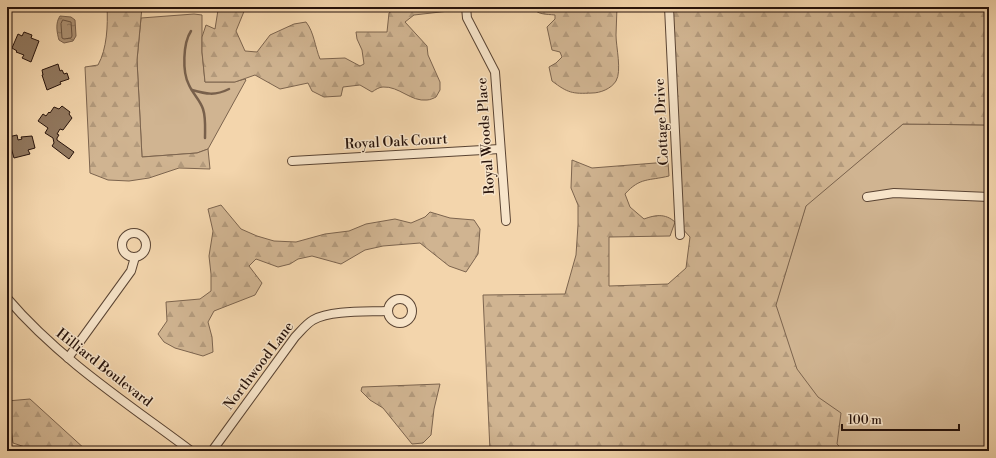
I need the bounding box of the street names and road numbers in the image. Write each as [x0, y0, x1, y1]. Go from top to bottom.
street label: Royal Woods Place [473, 77, 499, 195]
street label: Cottage Drive [651, 78, 673, 166]
street label: Royal Oak Court [344, 130, 448, 154]
street label: Northwood Lane [220, 318, 298, 414]
street label: Hilliard Boulevard [52, 325, 156, 411]

